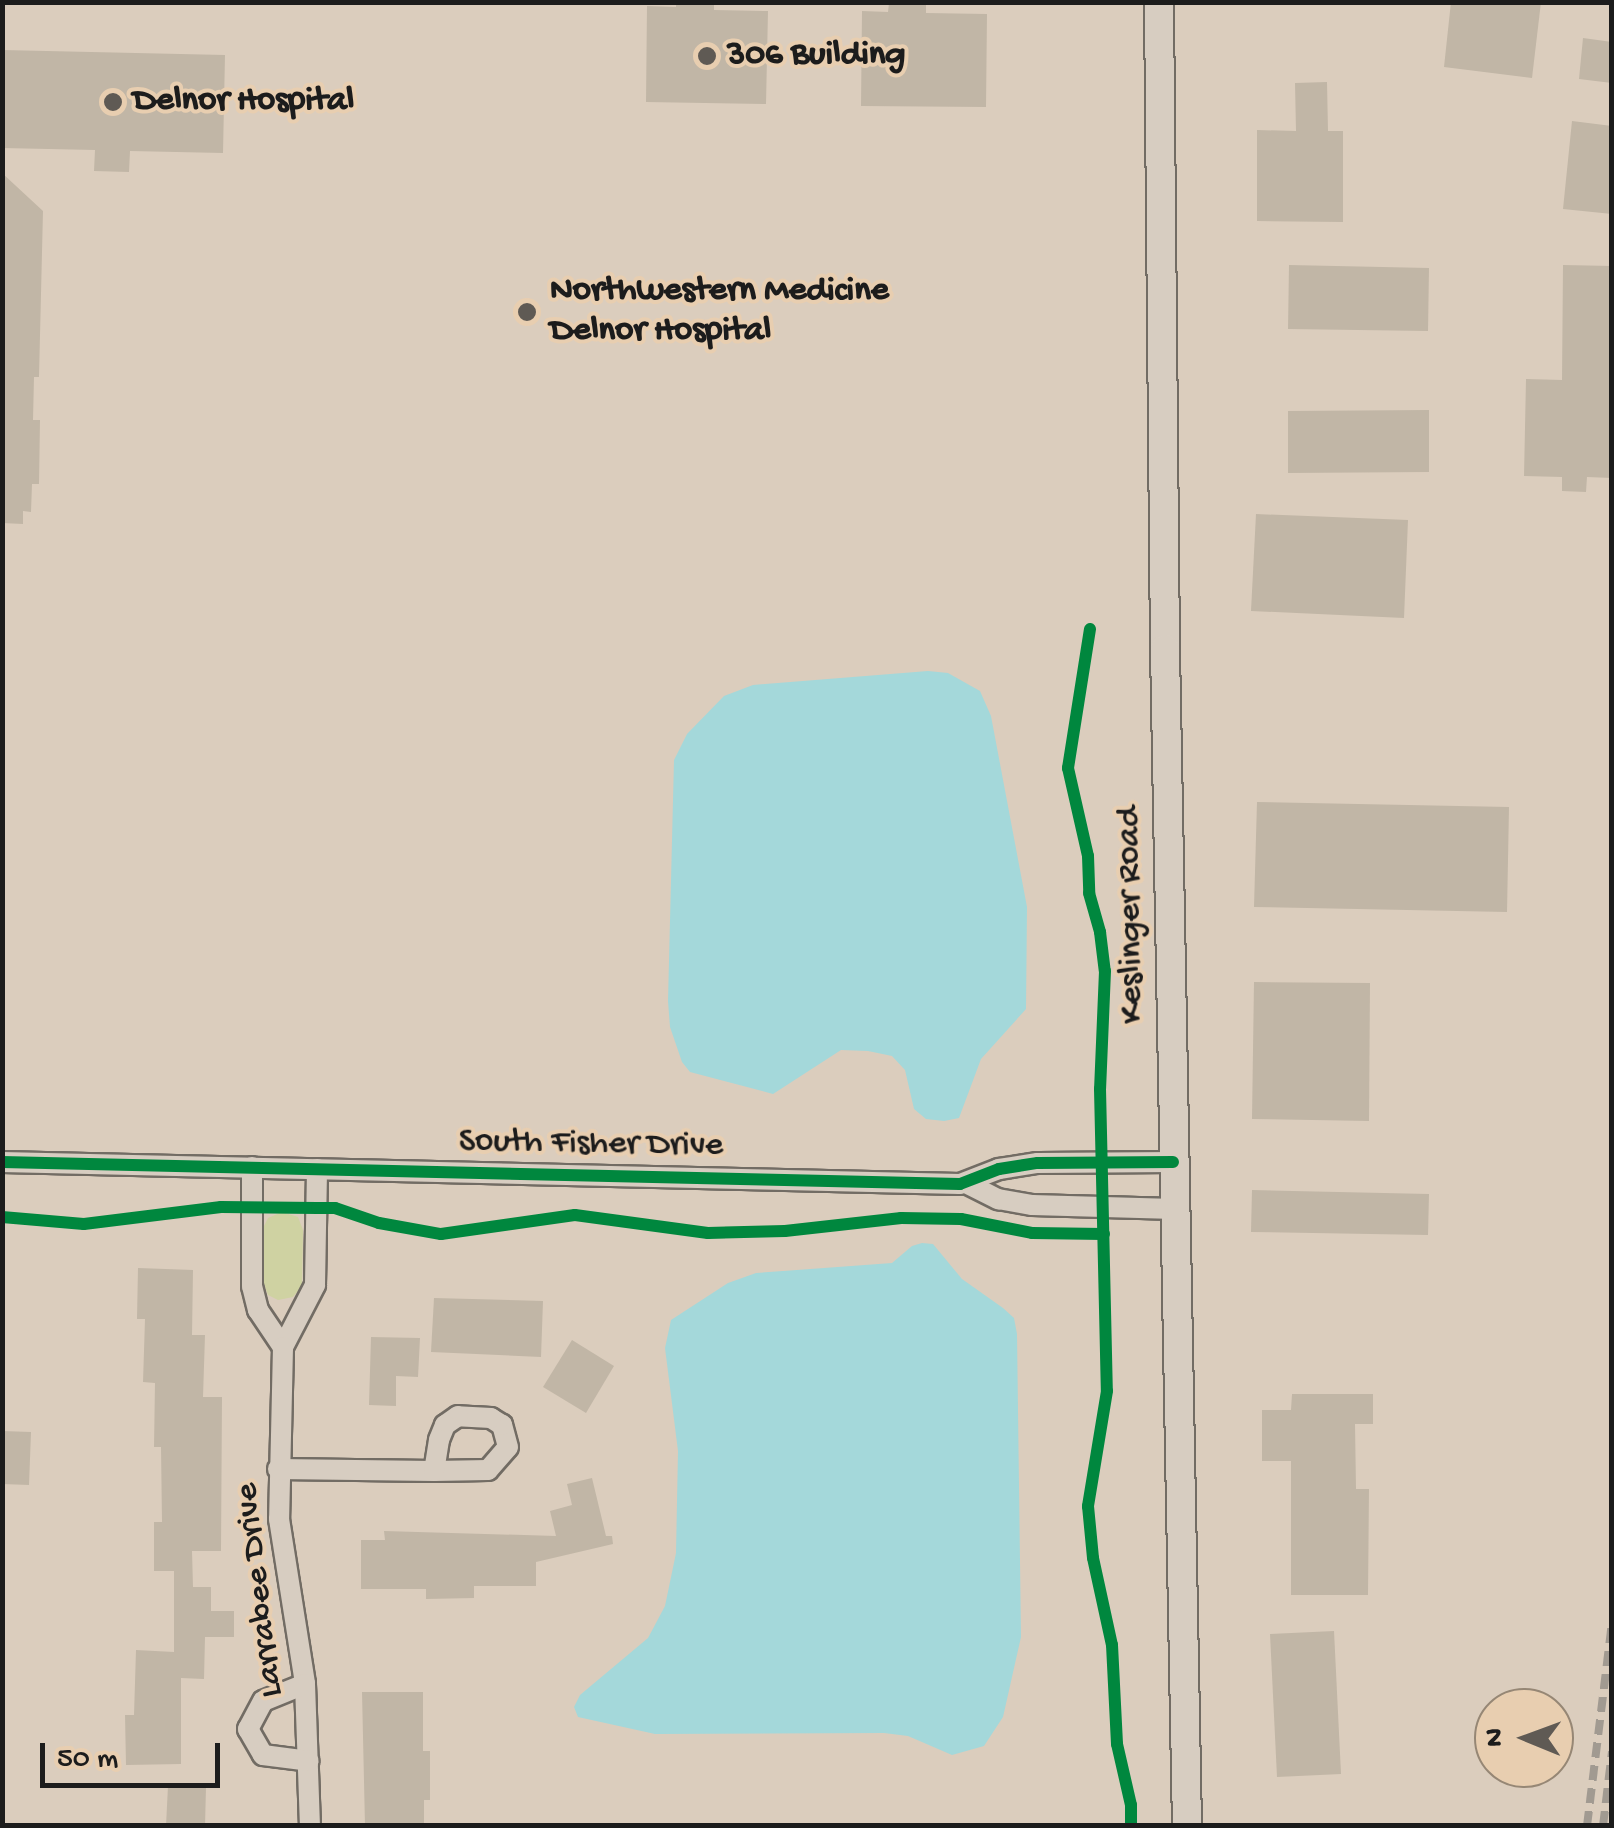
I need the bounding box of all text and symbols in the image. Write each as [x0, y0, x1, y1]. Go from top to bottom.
place label: 306 Building [727, 35, 905, 77]
marker: 306 Building [696, 45, 718, 67]
place label: Delnor Hospital [133, 81, 354, 123]
marker: Delnor Hospital [102, 91, 124, 113]
place label: Northwestern Medicine Delnor Hospital [550, 271, 889, 353]
marker: Northwestern Medicine Delnor Hospital [514, 299, 540, 325]
street label: Keslinger Road [1109, 806, 1155, 1024]
street label: South Fisher Drive [458, 1122, 724, 1168]
street label: Larrabee Drive [227, 1480, 295, 1700]
north arrow [1474, 1688, 1574, 1788]
scale bar [45, 1723, 225, 1785]
text: N [1479, 1728, 1512, 1747]
text: 50 m [57, 1743, 118, 1778]

